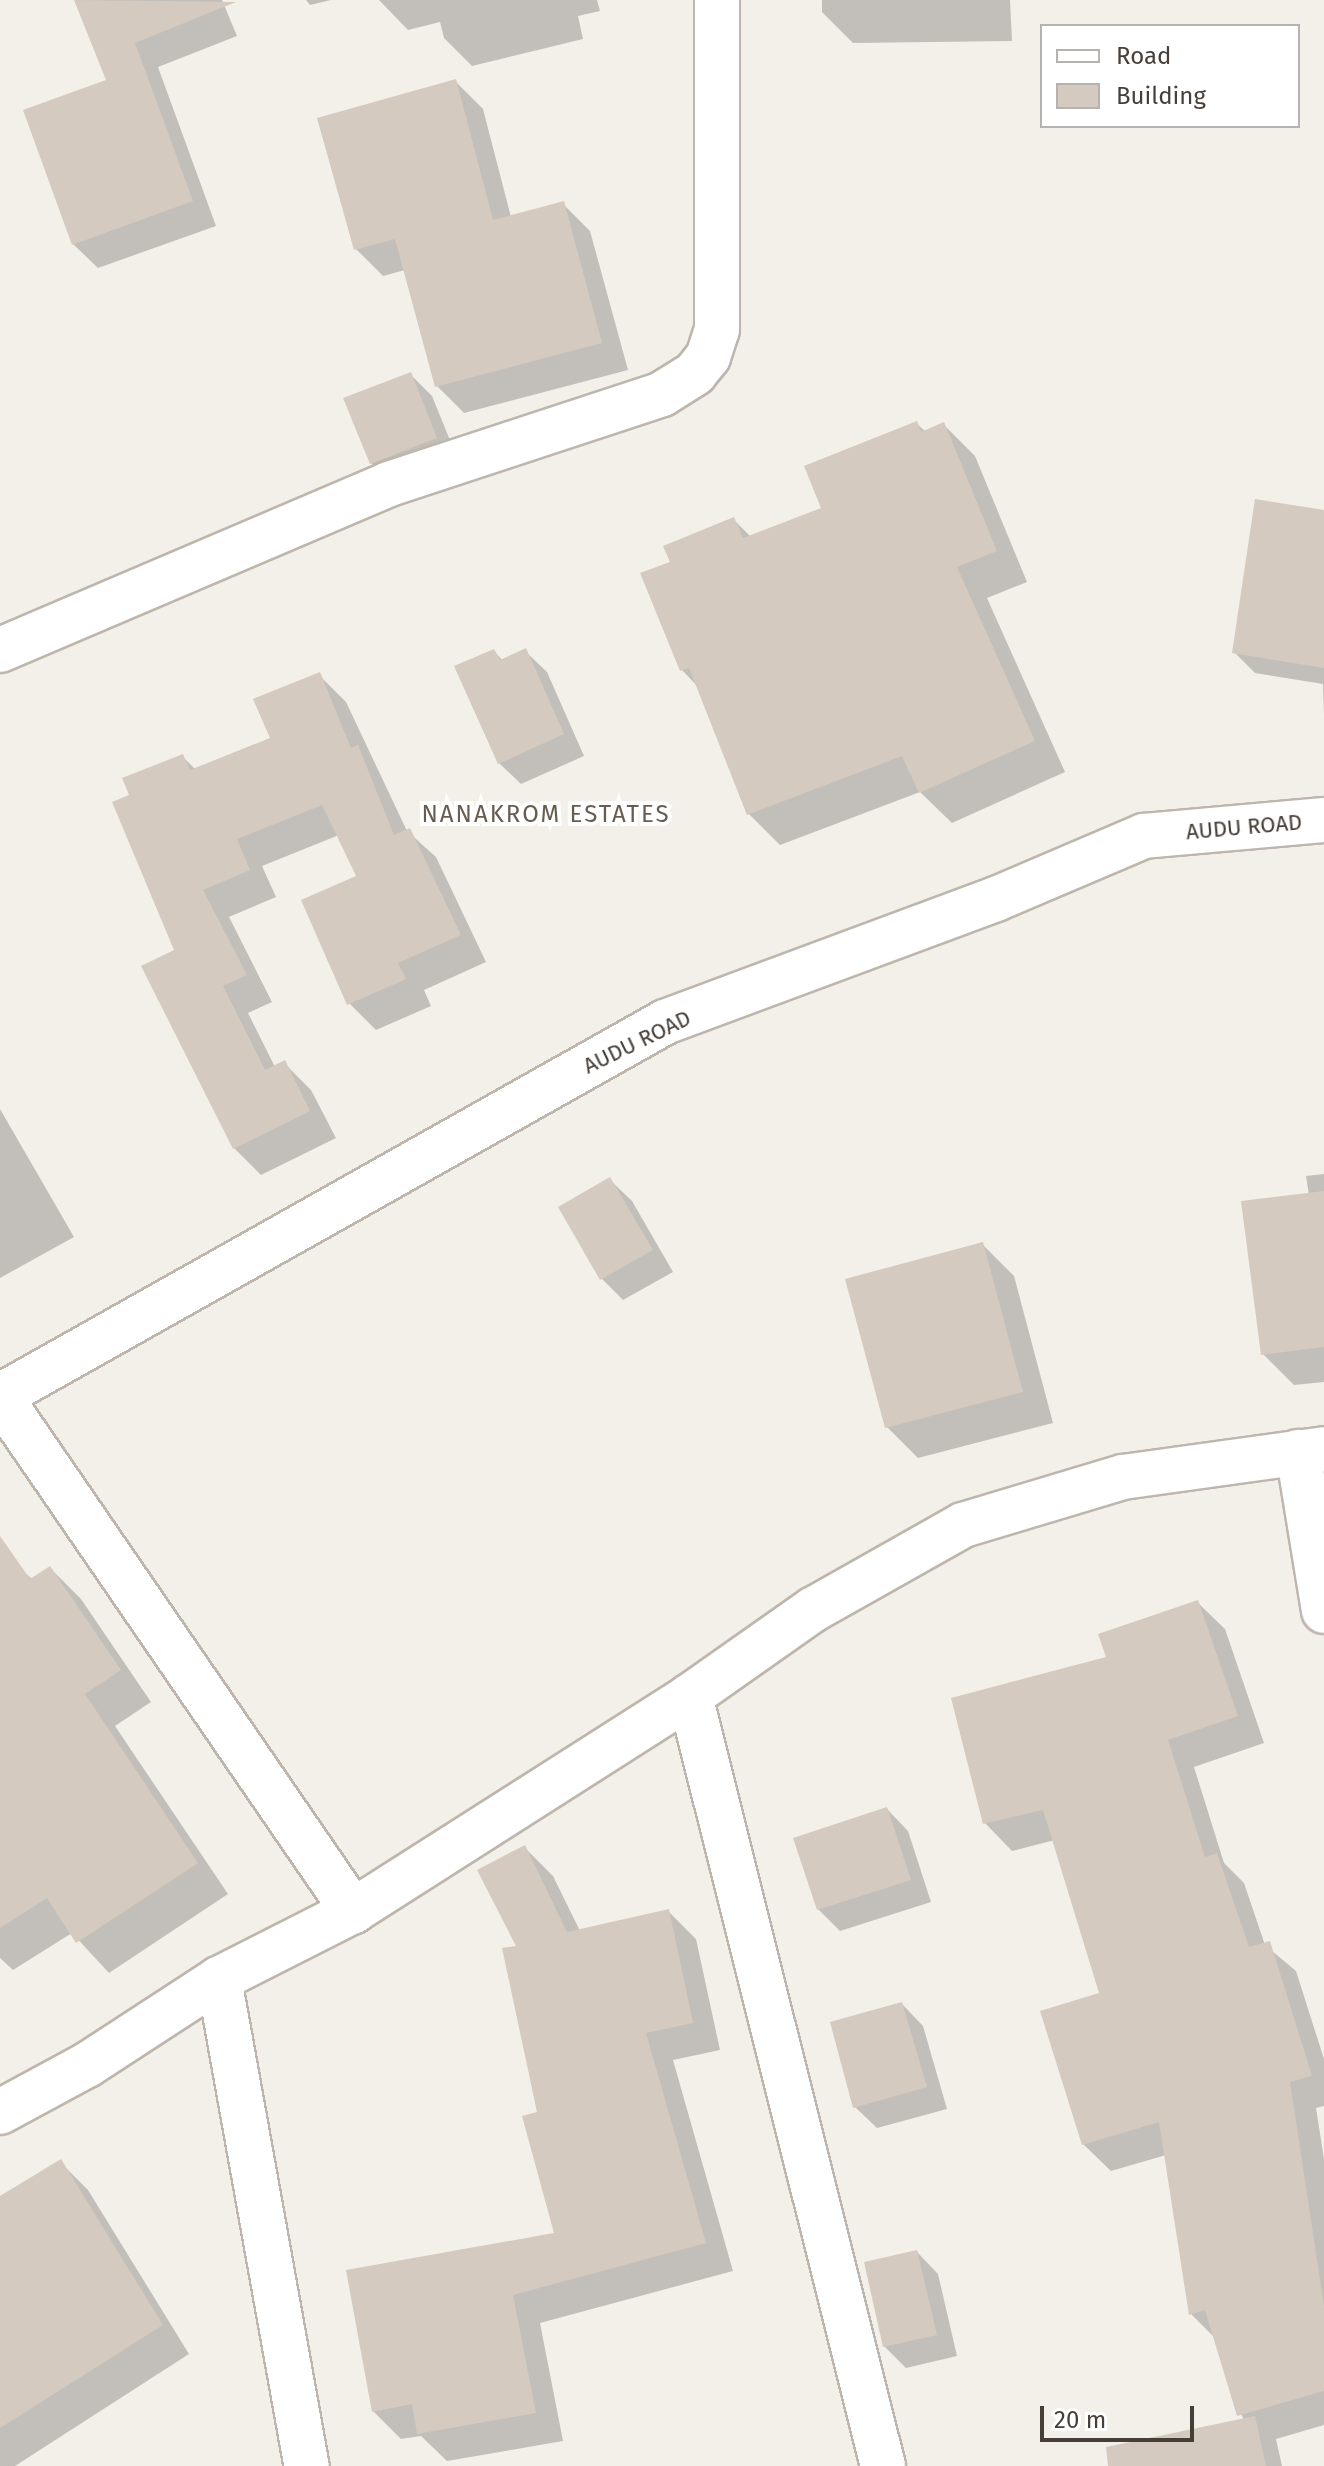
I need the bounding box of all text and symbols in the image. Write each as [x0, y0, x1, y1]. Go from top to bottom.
legend [1040, 24, 1300, 128]
text: Road [1116, 42, 1171, 70]
text: Building [1116, 82, 1206, 110]
district label: NANAKROM ESTATES [421, 801, 671, 829]
street label: AUDU ROAD [1185, 809, 1303, 845]
street label: AUDU ROAD [579, 1005, 695, 1079]
scale bar [1044, 2390, 1198, 2440]
text: 20 m [1054, 2406, 1106, 2434]

